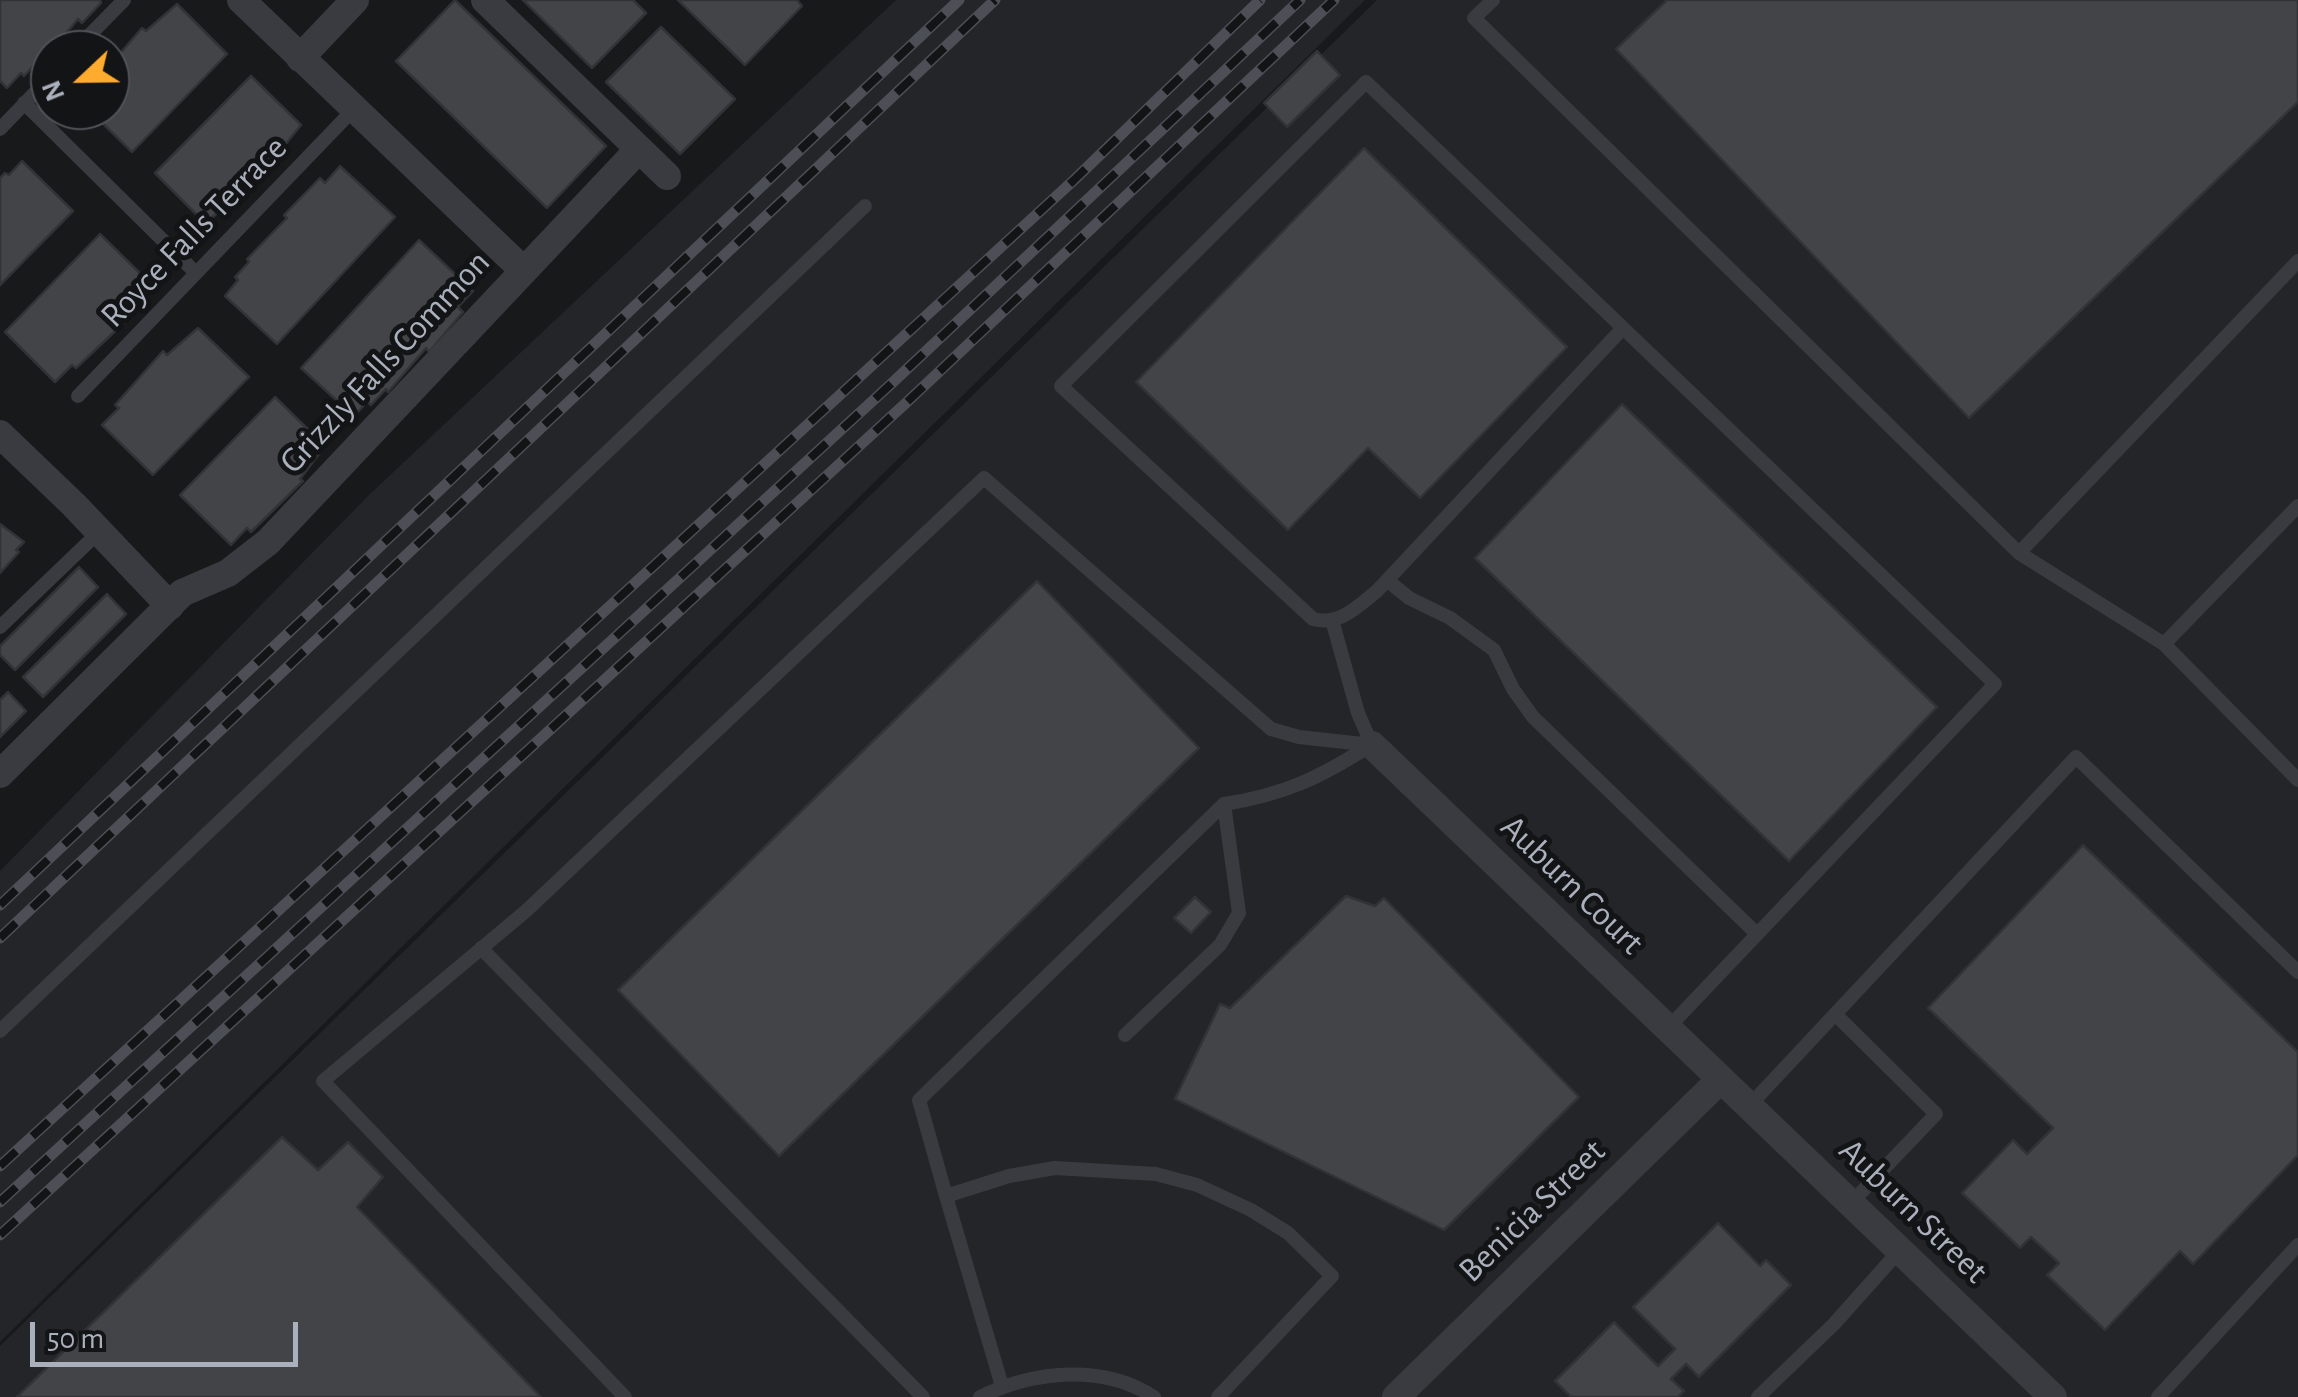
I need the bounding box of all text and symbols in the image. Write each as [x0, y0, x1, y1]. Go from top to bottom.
north arrow [30, 30, 130, 130]
text: N [37, 76, 71, 105]
street label: Royce Falls Terrace [92, 127, 296, 337]
street label: Grizzly Falls Common [271, 242, 499, 482]
street label: Auburn Court [1492, 806, 1652, 964]
street label: Auburn Street [1830, 1130, 1996, 1292]
street label: Benicia Street [1450, 1131, 1614, 1291]
scale bar [35, 1302, 302, 1364]
text: 50 m [47, 1324, 104, 1354]

